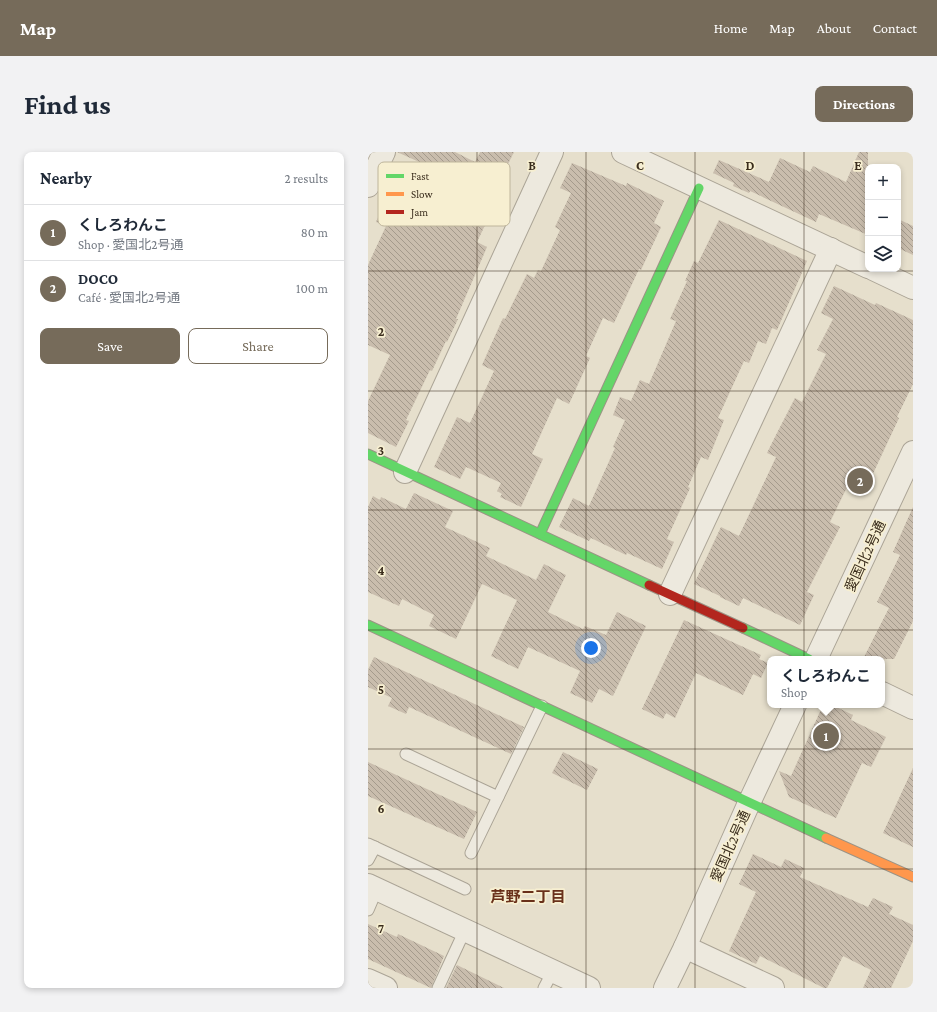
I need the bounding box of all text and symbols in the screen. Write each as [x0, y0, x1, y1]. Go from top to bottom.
text: Map [20, 18, 56, 39]
text: Home [714, 20, 747, 36]
text: Map [769, 20, 795, 36]
text: About [817, 20, 851, 36]
text: Contact [873, 20, 917, 36]
button: Directions [815, 86, 913, 122]
text: Find us [24, 89, 111, 120]
text: B [528, 158, 536, 173]
text: C [636, 158, 644, 173]
text: D [746, 158, 755, 173]
text: E [854, 158, 862, 173]
legend [378, 162, 510, 226]
map controls [865, 164, 901, 272]
button: + [865, 164, 901, 200]
text: Nearby [40, 169, 92, 188]
text: Fast [411, 170, 430, 182]
text: 2 results [285, 171, 328, 186]
text: Slow [411, 188, 433, 200]
button: − [865, 200, 901, 236]
text: Jam [410, 206, 428, 219]
text: くしろわんこ [78, 217, 168, 233]
text: 1 [51, 225, 55, 240]
text: 80 m [301, 225, 328, 240]
button: layers [865, 236, 901, 272]
text: Shop · 愛国北2号通 [78, 237, 184, 252]
text: DOCO [78, 271, 118, 287]
text: 2 [50, 281, 56, 296]
text: 100 m [296, 281, 328, 296]
text: Café · 愛国北2号通 [78, 290, 180, 305]
text: 2 [378, 324, 385, 339]
button: Save [40, 328, 180, 364]
button: Share [188, 328, 328, 364]
text: 3 [378, 443, 384, 458]
pin: 2 [847, 466, 873, 496]
street label: 愛国北2号通 [842, 518, 888, 594]
text: 4 [377, 563, 385, 578]
your location [581, 638, 601, 658]
popup [767, 656, 885, 708]
text: くしろわんこ [781, 668, 871, 684]
text: 5 [378, 682, 384, 697]
text: Shop [781, 685, 807, 700]
pin: 1 [813, 721, 839, 751]
text: 6 [377, 801, 385, 816]
street label: 愛国北2号通 [707, 808, 753, 884]
district label: 芦野二丁目 [490, 889, 566, 905]
text: 7 [378, 921, 384, 936]

